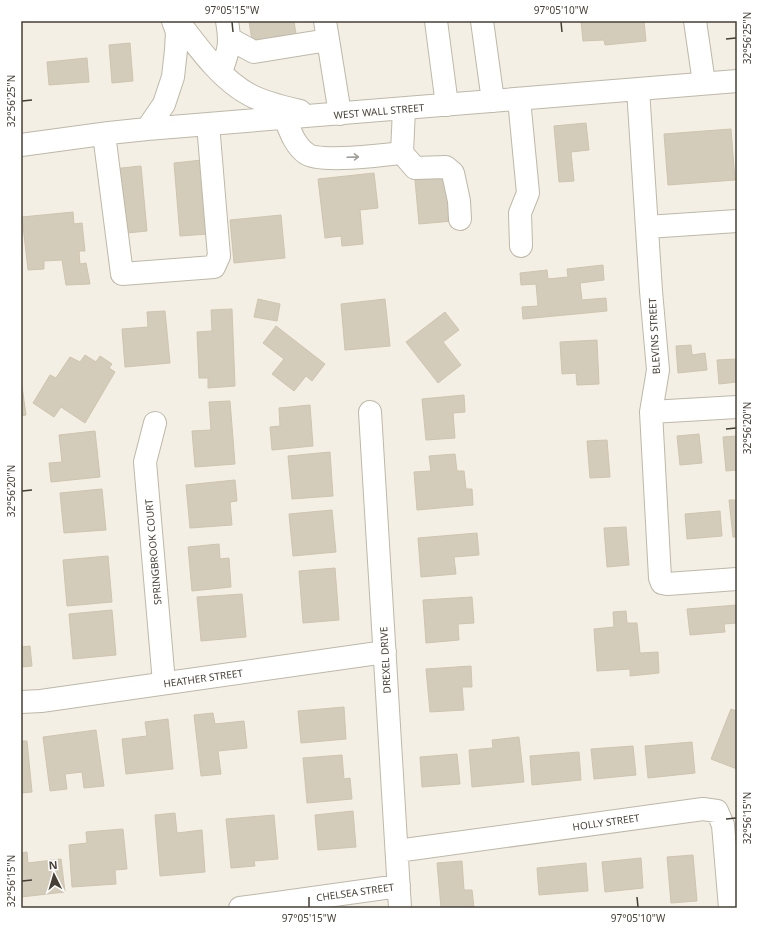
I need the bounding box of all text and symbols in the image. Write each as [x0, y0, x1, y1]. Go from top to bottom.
text: 97°05'15"W [205, 3, 260, 17]
text: 97°05'10"W [534, 3, 589, 17]
text: 32°56'25"N [740, 12, 754, 64]
text: 32°56'25"N [4, 75, 18, 127]
street label: WEST WALL STREET [333, 100, 425, 122]
one-way arrow [346, 154, 359, 161]
street label: BLEVINS STREET [645, 297, 663, 374]
text: 32°56'20"N [740, 402, 754, 454]
text: 32°56'20"N [4, 465, 18, 517]
street label: SPRINGBROOK COURT [141, 498, 165, 606]
street label: DREXEL DRIVE [376, 626, 394, 694]
street label: HEATHER STREET [162, 665, 244, 690]
text: 32°56'15"N [740, 792, 754, 844]
street label: HOLLY STREET [572, 810, 641, 834]
text: 32°56'15"N [4, 855, 18, 907]
north arrow [34, 855, 74, 895]
text: N [48, 857, 58, 872]
street label: CHELSEA STREET [315, 880, 395, 904]
text: 97°05'15"W [282, 911, 337, 925]
text: 97°05'10"W [611, 911, 666, 925]

